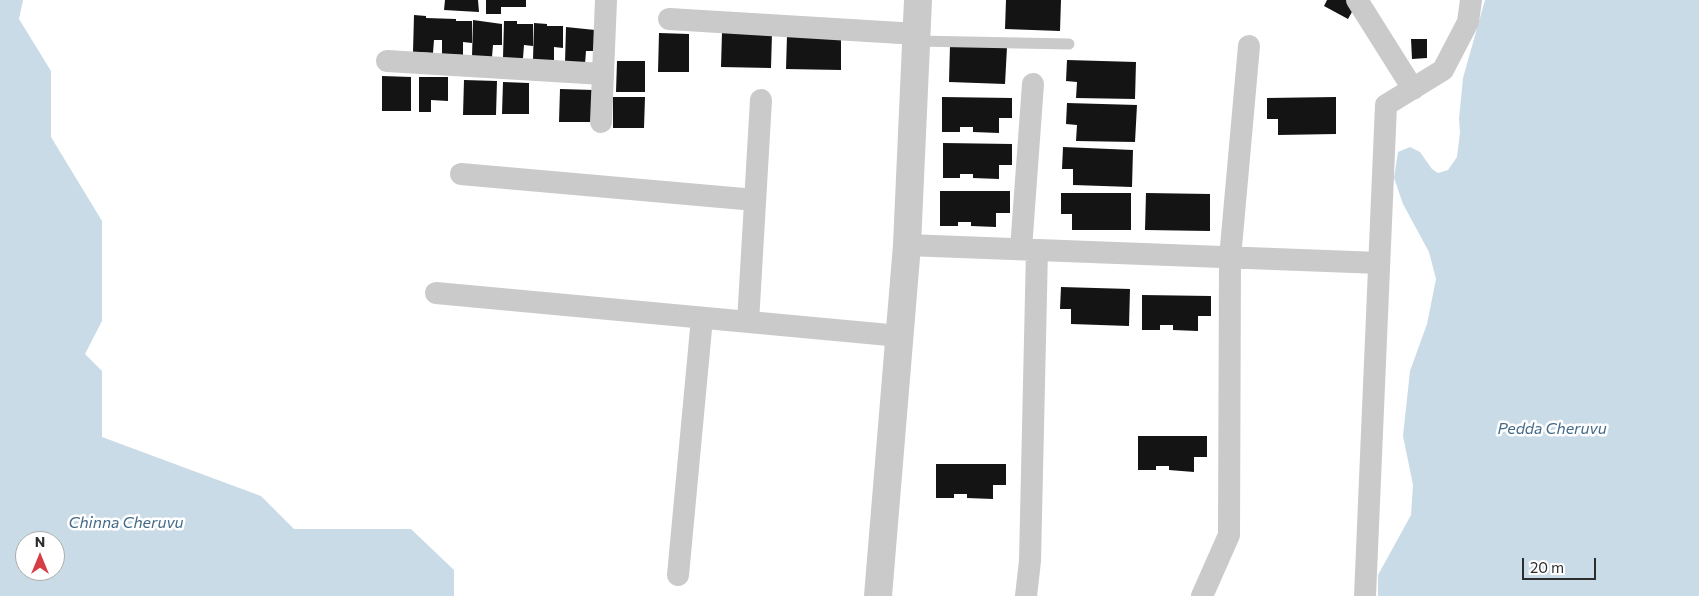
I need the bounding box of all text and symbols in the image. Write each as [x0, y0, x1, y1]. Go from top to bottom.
water label: Pedda Cheruvu [1497, 419, 1607, 439]
water label: Chinna Cheruvu [68, 513, 184, 533]
north arrow [15, 531, 65, 581]
text: N [35, 533, 45, 550]
scale bar [1524, 548, 1598, 580]
text: 20 m [1530, 558, 1564, 576]

